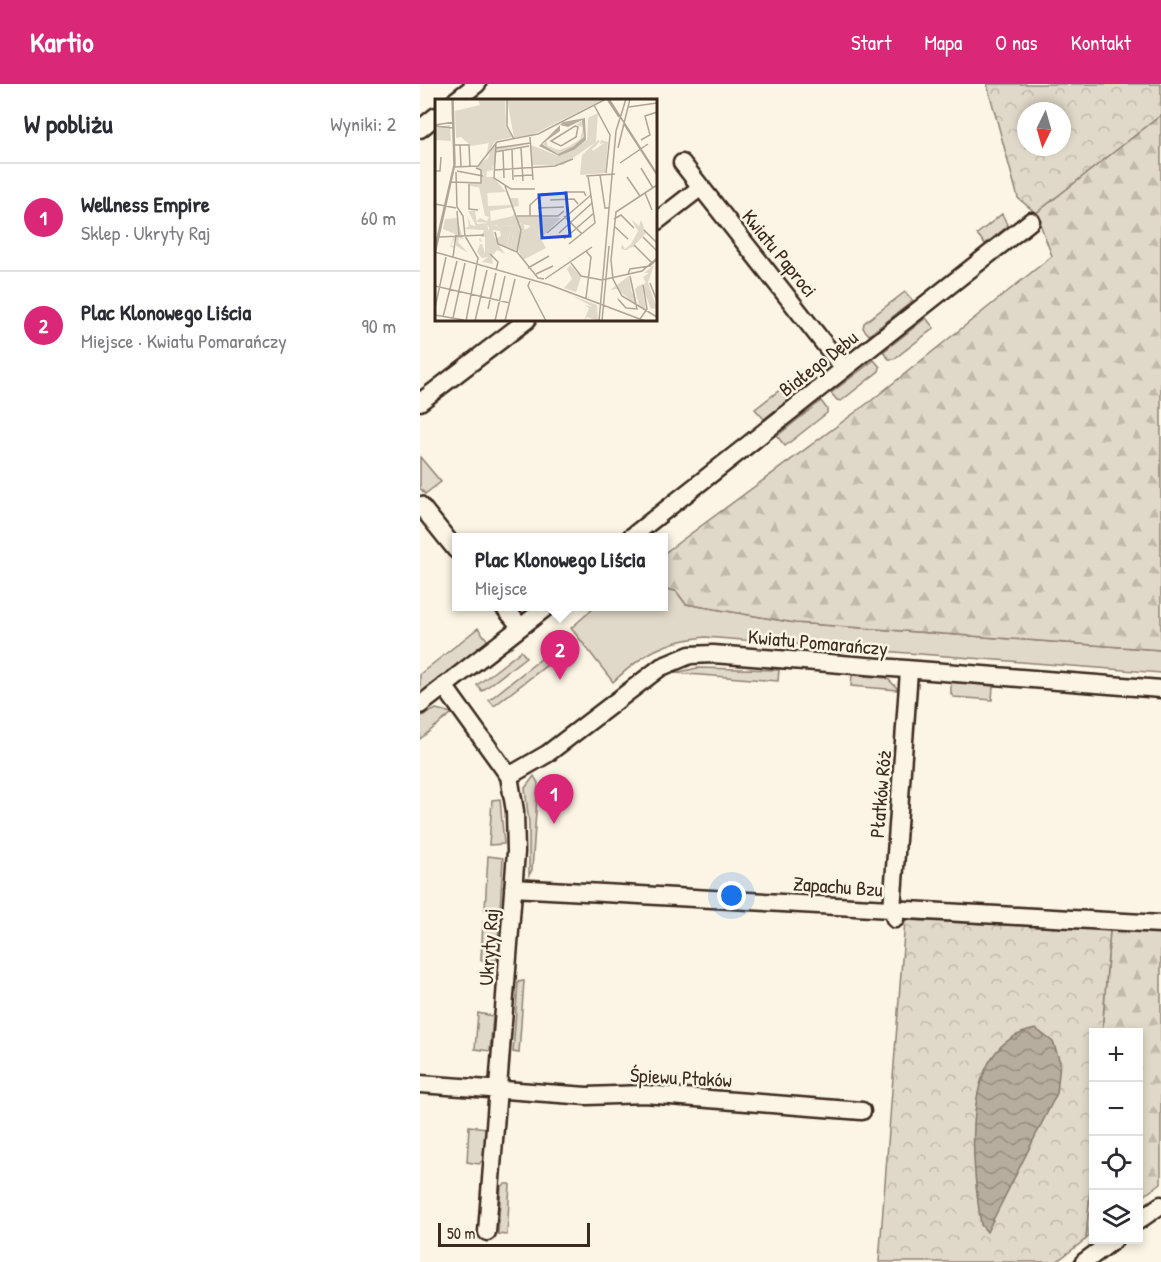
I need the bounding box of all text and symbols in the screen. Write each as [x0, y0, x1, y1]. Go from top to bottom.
text: Kartio [30, 23, 94, 61]
text: Start [851, 28, 891, 57]
text: Mapa [924, 28, 962, 57]
text: O nas [995, 28, 1038, 57]
text: Kontakt [1071, 28, 1131, 57]
inset map [435, 99, 657, 321]
north arrow [1017, 102, 1071, 156]
text: W pobliżu [24, 106, 113, 141]
text: Wyniki: 2 [330, 110, 396, 137]
text: Wellness Empire [81, 189, 210, 219]
street label: Kwiatu Paproci [736, 203, 824, 303]
text: 1 [40, 204, 47, 231]
text: 60 m [361, 204, 396, 231]
text: Sklep · Ukryty Raj [81, 219, 211, 246]
text: Plac Klonowego Liścia [81, 297, 251, 327]
text: 2 [39, 312, 48, 339]
text: 90 m [362, 312, 396, 339]
street label: Białego Dębu [773, 324, 863, 402]
text: Miejsce · Kwiatu Pomarańczy [81, 327, 287, 354]
popup [452, 533, 668, 611]
text: Plac Klonowego Liścia [475, 544, 645, 574]
text: Miejsce [475, 574, 527, 601]
street label: Kwiatu Pomarańczy [747, 622, 889, 662]
pin: 2 [540, 630, 580, 680]
street label: Płatków Róż [863, 749, 897, 839]
pin: 1 [534, 774, 574, 824]
street label: Zapachu Bzu [792, 869, 884, 903]
your location [717, 881, 746, 910]
street label: Ukryty Raj [472, 908, 504, 986]
map controls [1089, 1028, 1143, 1244]
button: + [1089, 1028, 1143, 1082]
street label: Śpiewu Ptaków [629, 1061, 733, 1093]
button: − [1089, 1082, 1143, 1136]
button: locate [1089, 1136, 1143, 1190]
button: layers [1089, 1190, 1143, 1244]
scale bar [438, 1220, 590, 1248]
text: 50 m [447, 1222, 476, 1244]

